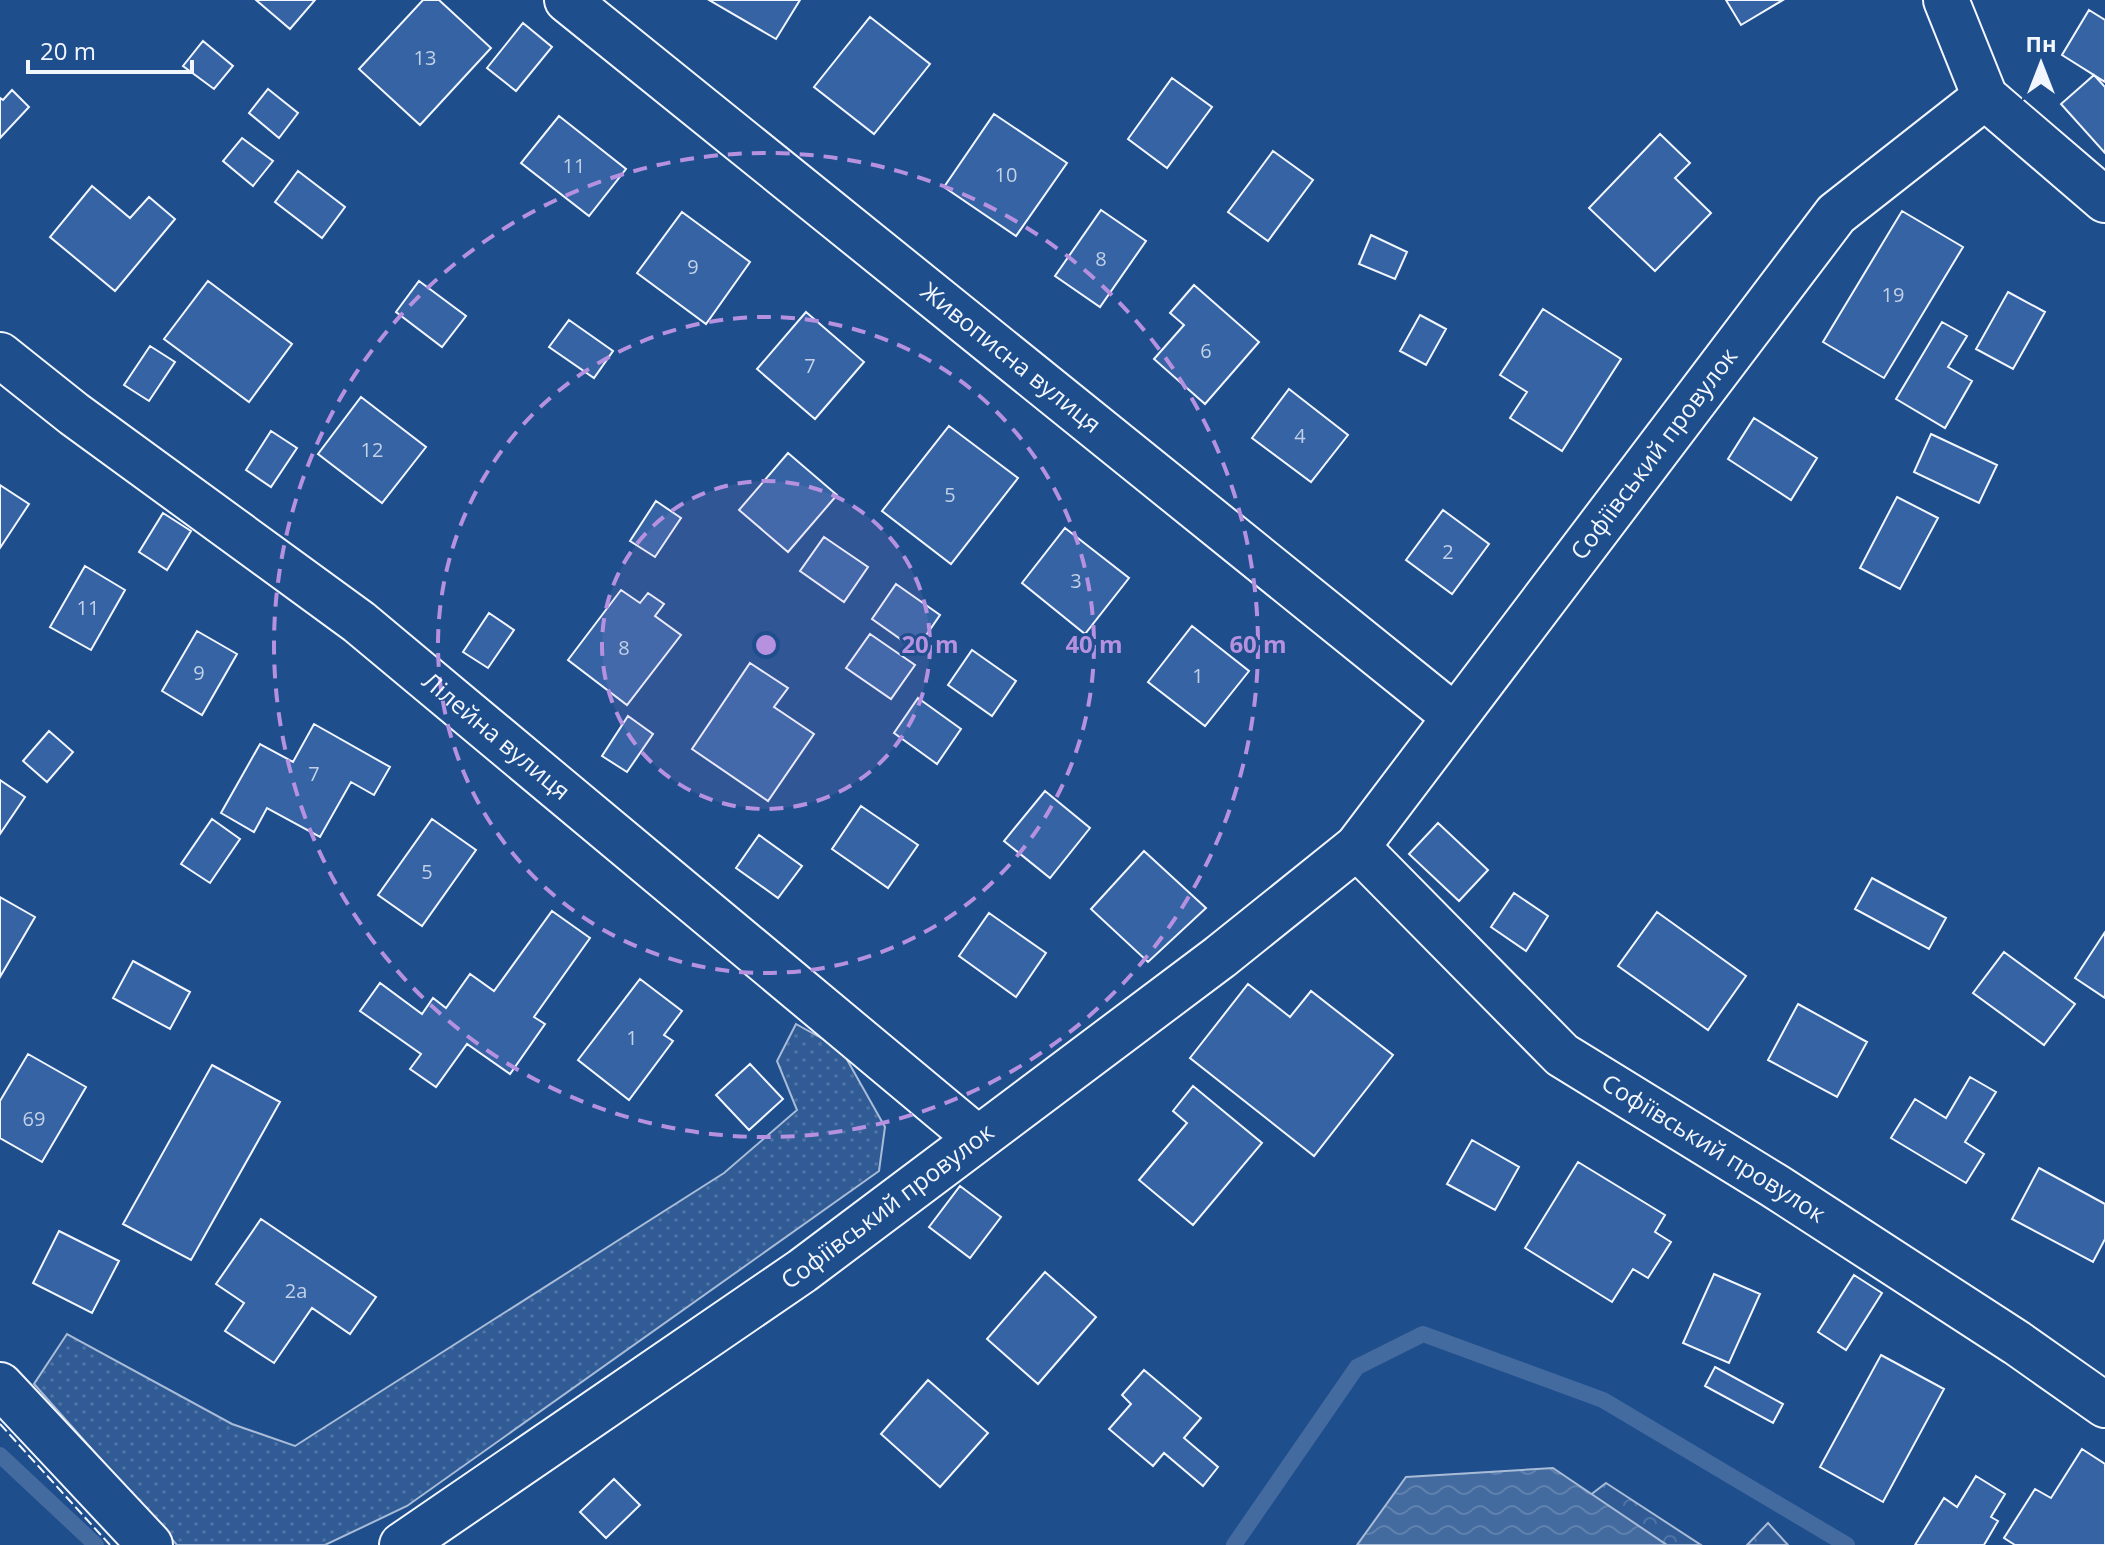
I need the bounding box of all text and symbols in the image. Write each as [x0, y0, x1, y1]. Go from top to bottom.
scale bar [28, 24, 192, 74]
north arrow [2001, 24, 2081, 104]
text: Пн [2026, 28, 2056, 58]
text: 20 m [40, 34, 96, 67]
house number: 13 [414, 44, 436, 71]
house number: 11 [563, 152, 585, 179]
house number: 10 [995, 161, 1017, 188]
house number: 8 [1095, 245, 1107, 272]
house number: 9 [687, 253, 699, 280]
street label: Живописна вулиця [914, 274, 1109, 440]
house number: 19 [1882, 281, 1904, 308]
house number: 6 [1200, 337, 1212, 364]
street label: Софіївський провулок [1562, 340, 1744, 566]
house number: 7 [804, 352, 816, 379]
house number: 4 [1294, 422, 1306, 449]
house number: 12 [361, 436, 383, 463]
house number: 5 [944, 481, 956, 508]
house number: 2 [1442, 538, 1454, 565]
house number: 3 [1070, 567, 1082, 594]
house number: 11 [77, 594, 99, 621]
text: 20 m [901, 627, 959, 660]
text: 40 m [1065, 627, 1123, 660]
text: 60 m [1229, 627, 1287, 660]
centre of rings [752, 631, 780, 659]
house number: 8 [618, 634, 630, 661]
house number: 9 [193, 659, 205, 686]
house number: 1 [1192, 662, 1204, 689]
street label: Лілейна вулиця [416, 664, 578, 807]
house number: 7 [308, 760, 320, 787]
house number: 5 [421, 858, 433, 885]
house number: 1 [626, 1024, 638, 1051]
street label: Софіївський провулок [1596, 1065, 1833, 1230]
house number: 69 [23, 1105, 45, 1132]
street label: Софіївський провулок [774, 1114, 1000, 1296]
house number: 2а [285, 1277, 307, 1304]

